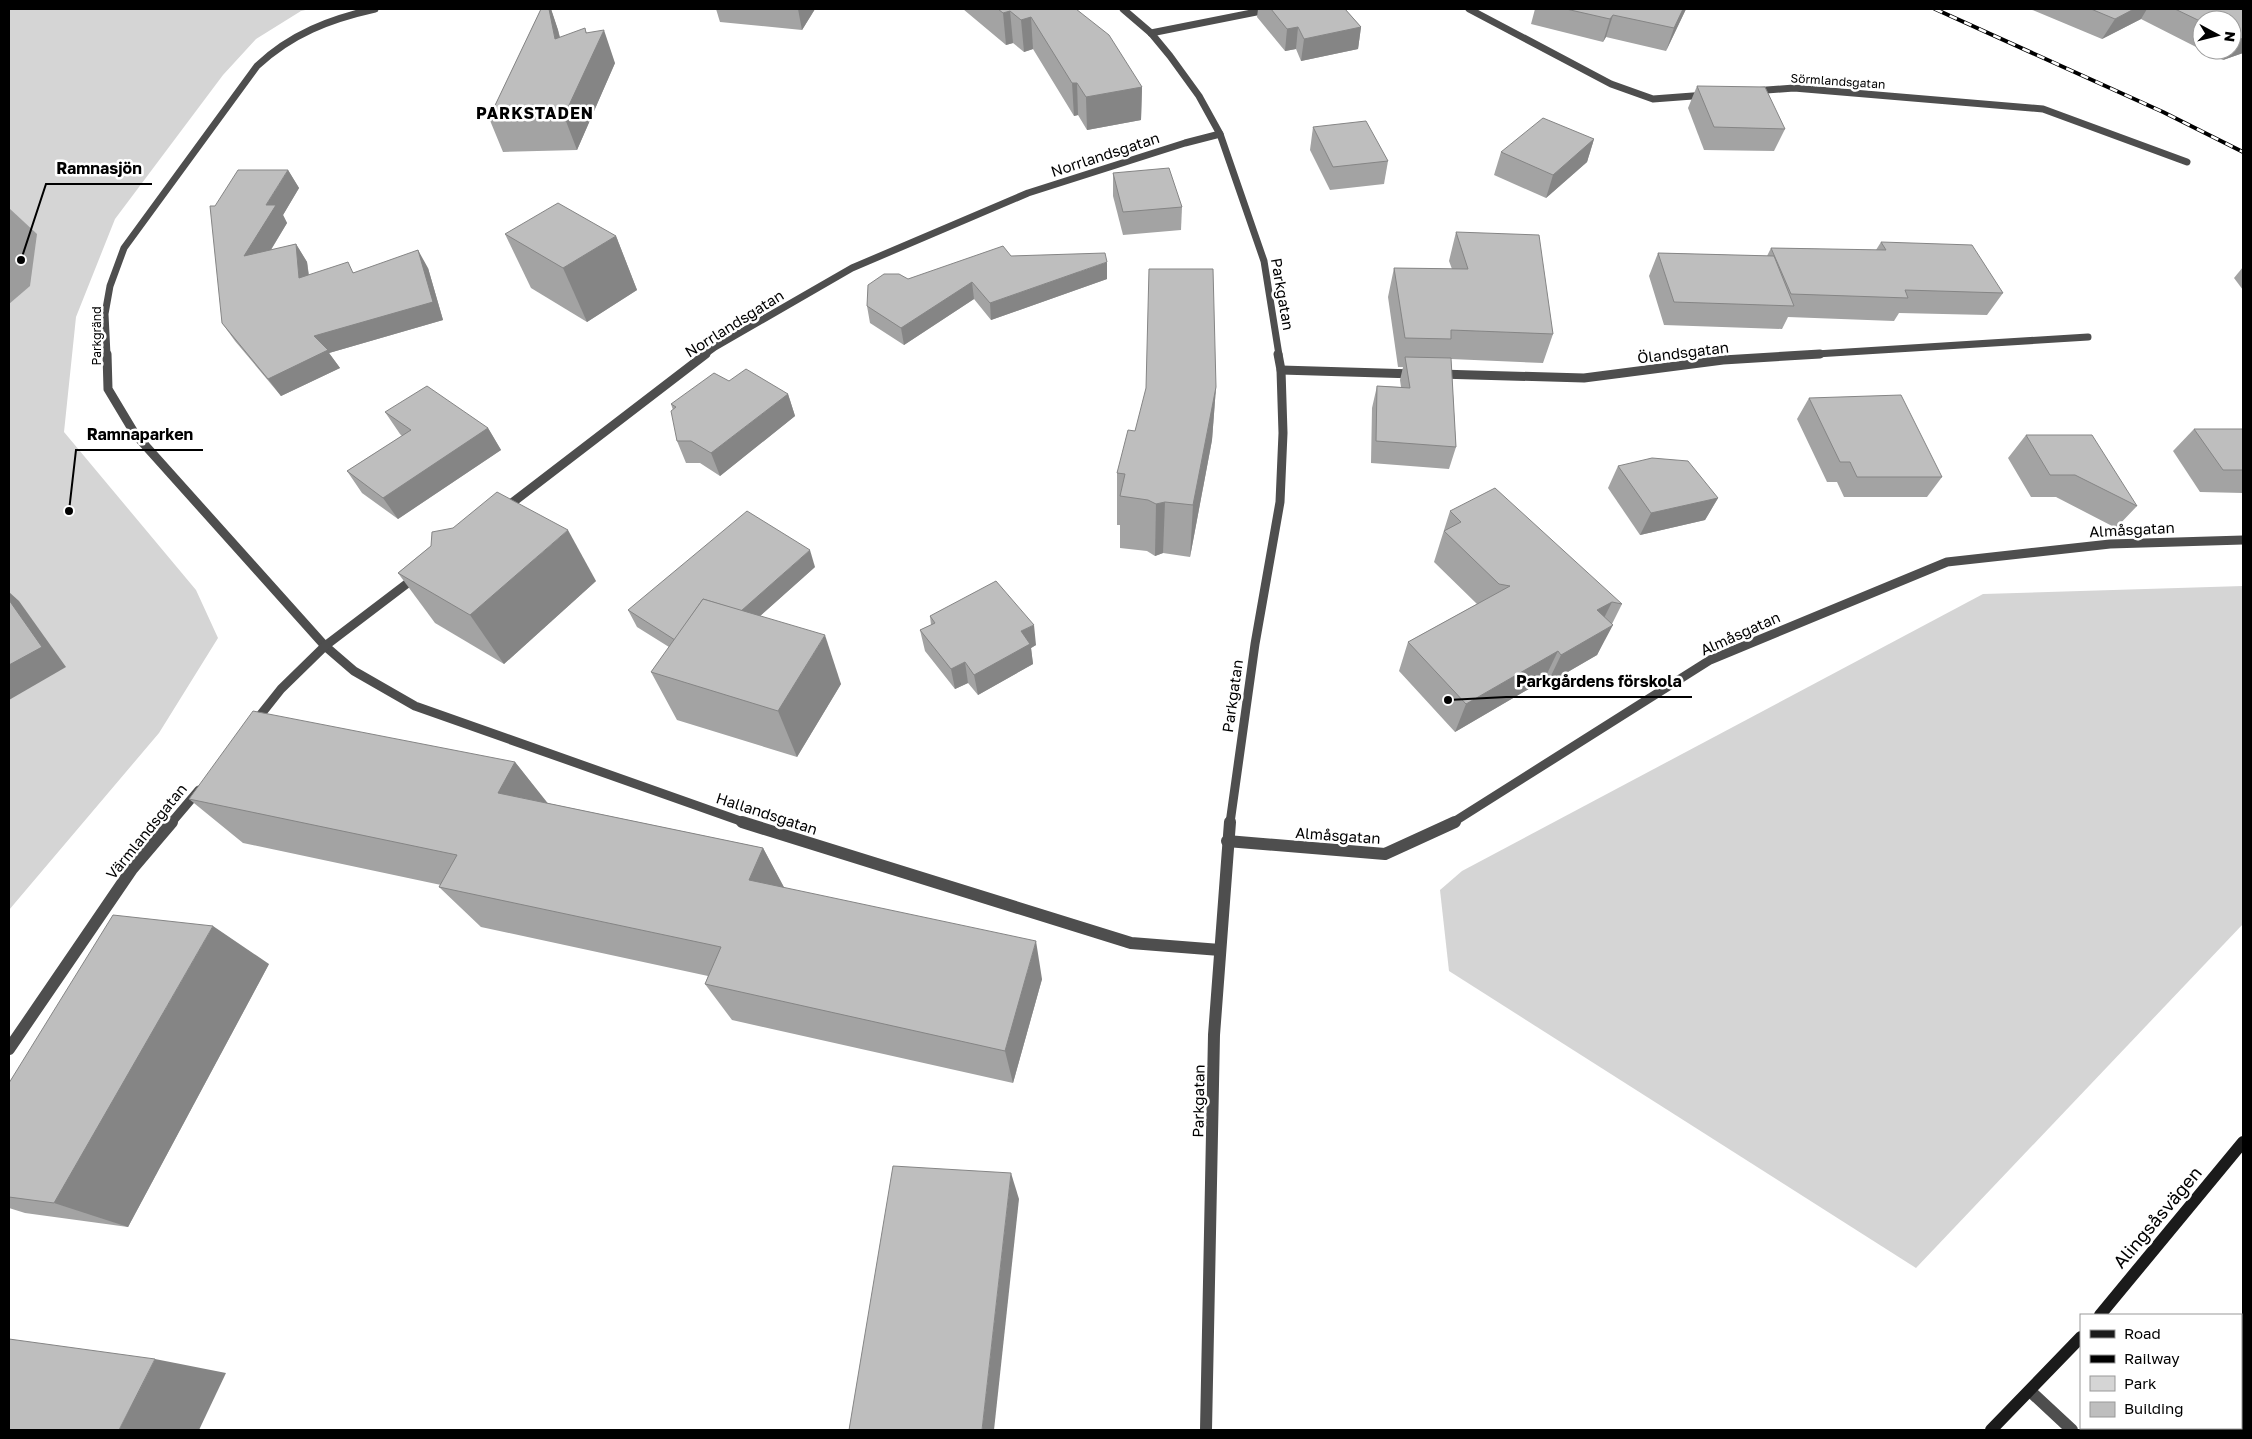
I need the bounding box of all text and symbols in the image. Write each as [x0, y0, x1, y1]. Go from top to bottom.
north arrow [2192, 10, 2242, 60]
text: N [2221, 30, 2239, 43]
street label: Sörmlandsgatan [1790, 70, 1886, 92]
district label: PARKSTADEN [476, 103, 594, 123]
street label: Norrlandsgatan [1048, 128, 1162, 180]
callout: Ramnasjön [46, 153, 152, 184]
text: Ramnasjön [56, 158, 142, 178]
street label: Parkgatan [1268, 256, 1298, 332]
street label: Norrlandsgatan [681, 285, 787, 361]
street label: Parkgränd [89, 306, 104, 366]
street label: Ölandsgatan [1636, 337, 1730, 367]
callout: Ramnaparken [76, 419, 203, 450]
text: Ramnaparken [87, 424, 193, 444]
street label: Almåsgatan [2089, 518, 2175, 540]
street label: Almåsgatan [1697, 607, 1783, 659]
street label: Parkgatan [1218, 658, 1246, 734]
callout: Parkgårdens förskola [1506, 666, 1692, 697]
text: Parkgårdens förskola [1516, 671, 1682, 691]
street label: Värmlandsgatan [102, 780, 190, 882]
street label: Hallandsgatan [714, 788, 820, 838]
street label: Almåsgatan [1295, 823, 1381, 847]
street label: Parkgatan [1188, 1064, 1208, 1138]
street label: Alingsåsvägen [2108, 1162, 2206, 1272]
legend [2080, 1314, 2242, 1429]
text: Road [2124, 1324, 2161, 1342]
text: Railway [2124, 1349, 2180, 1367]
text: Park [2124, 1374, 2157, 1392]
text: Building [2124, 1399, 2184, 1417]

